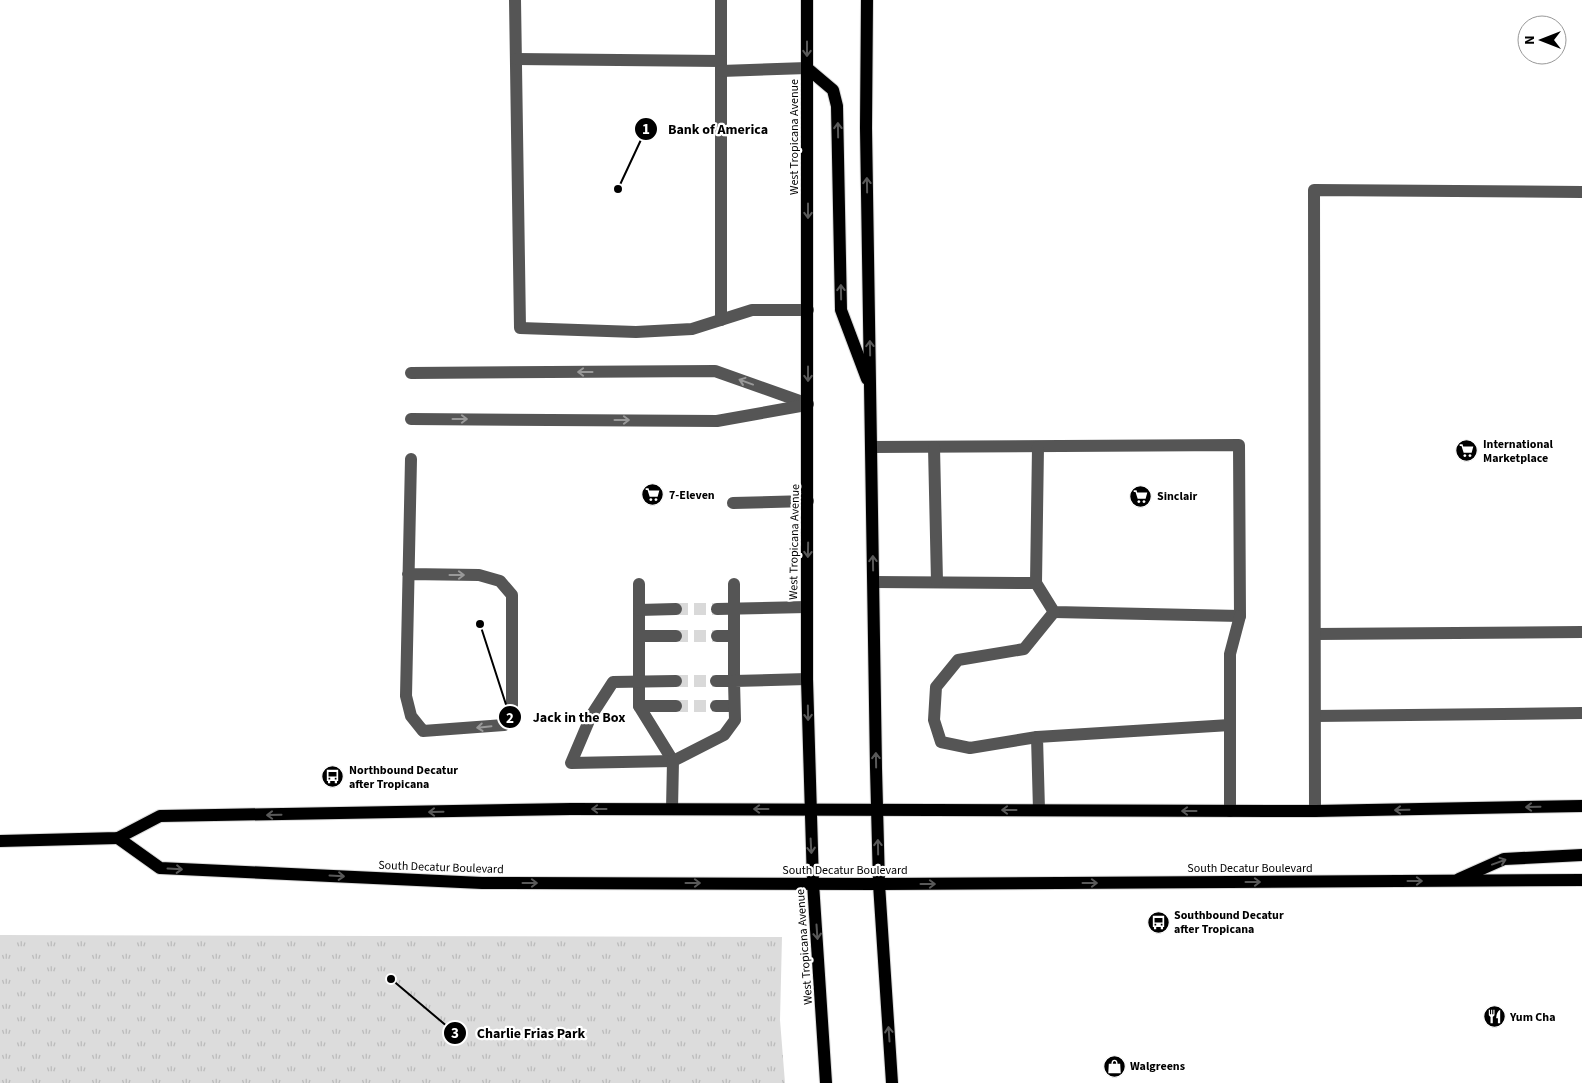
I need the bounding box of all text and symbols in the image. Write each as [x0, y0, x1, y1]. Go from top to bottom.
north arrow [1517, 15, 1567, 65]
text: N [1520, 35, 1540, 45]
one-way arrow [802, 40, 812, 56]
street label: West Tropicana Avenue [786, 79, 803, 195]
callout: Bank of America [633, 114, 778, 143]
text: 1 [642, 119, 650, 140]
text: Bank of America [668, 120, 768, 140]
one-way arrow [833, 122, 842, 138]
one-way arrow [862, 178, 872, 194]
one-way arrow [803, 202, 813, 219]
one-way arrow [836, 284, 845, 300]
one-way arrow [865, 340, 874, 356]
one-way arrow [803, 365, 813, 381]
one-way arrow [578, 367, 594, 377]
one-way arrow [739, 377, 754, 386]
one-way arrow [452, 414, 468, 424]
one-way arrow [614, 415, 630, 425]
place label: International Marketplace [1483, 436, 1554, 467]
supermarket icon: International Marketplace [1455, 439, 1479, 463]
supermarket icon: 7-Eleven [641, 483, 665, 507]
street label: West Tropicana Avenue [785, 484, 804, 600]
supermarket icon: Sinclair [1129, 484, 1153, 508]
place label: 7-Eleven [669, 487, 715, 504]
place label: Sinclair [1157, 488, 1198, 505]
one-way arrow [803, 542, 813, 558]
one-way arrow [868, 555, 878, 572]
one-way arrow [449, 570, 465, 579]
callout: Jack in the Box [498, 703, 635, 732]
one-way arrow [803, 704, 813, 720]
text: 2 [506, 708, 514, 729]
text: Jack in the Box [533, 708, 625, 728]
one-way arrow [476, 723, 492, 732]
one-way arrow [871, 753, 881, 769]
place label: Northbound Decatur after Tropicana [349, 762, 458, 793]
bus stop icon: Northbound Decatur after Tropicana [321, 765, 345, 789]
one-way arrow [1526, 802, 1542, 812]
one-way arrow [591, 804, 607, 814]
one-way arrow [753, 804, 770, 814]
one-way arrow [1002, 805, 1018, 815]
one-way arrow [1394, 805, 1410, 814]
one-way arrow [1182, 806, 1198, 816]
one-way arrow [428, 807, 444, 817]
one-way arrow [266, 810, 282, 819]
one-way arrow [807, 838, 816, 854]
one-way arrow [873, 839, 883, 855]
street label: South Decatur Boulevard [378, 857, 504, 878]
one-way arrow [1491, 857, 1506, 866]
street label: South Decatur Boulevard [1187, 860, 1313, 877]
street label: South Decatur Boulevard [782, 862, 908, 879]
one-way arrow [166, 864, 182, 874]
one-way arrow [329, 872, 345, 881]
one-way arrow [1406, 876, 1423, 886]
one-way arrow [1244, 877, 1260, 887]
one-way arrow [522, 878, 538, 888]
one-way arrow [684, 878, 701, 888]
one-way arrow [1082, 878, 1098, 888]
one-way arrow [919, 879, 935, 889]
street label: West Tropicana Avenue [792, 888, 817, 1005]
place label: Southbound Decatur after Tropicana [1174, 907, 1284, 938]
bus stop icon: Southbound Decatur after Tropicana [1146, 910, 1170, 934]
one-way arrow [812, 924, 821, 940]
restaurant icon: Yum Cha [1482, 1005, 1506, 1029]
place label: Yum Cha [1509, 1009, 1556, 1026]
callout: Charlie Frias Park [442, 1018, 595, 1047]
text: 3 [451, 1023, 459, 1044]
text: Charlie Frias Park [477, 1024, 586, 1044]
one-way arrow [884, 1027, 893, 1043]
shop icon: Walgreens [1102, 1054, 1126, 1078]
place label: Walgreens [1130, 1058, 1185, 1075]

